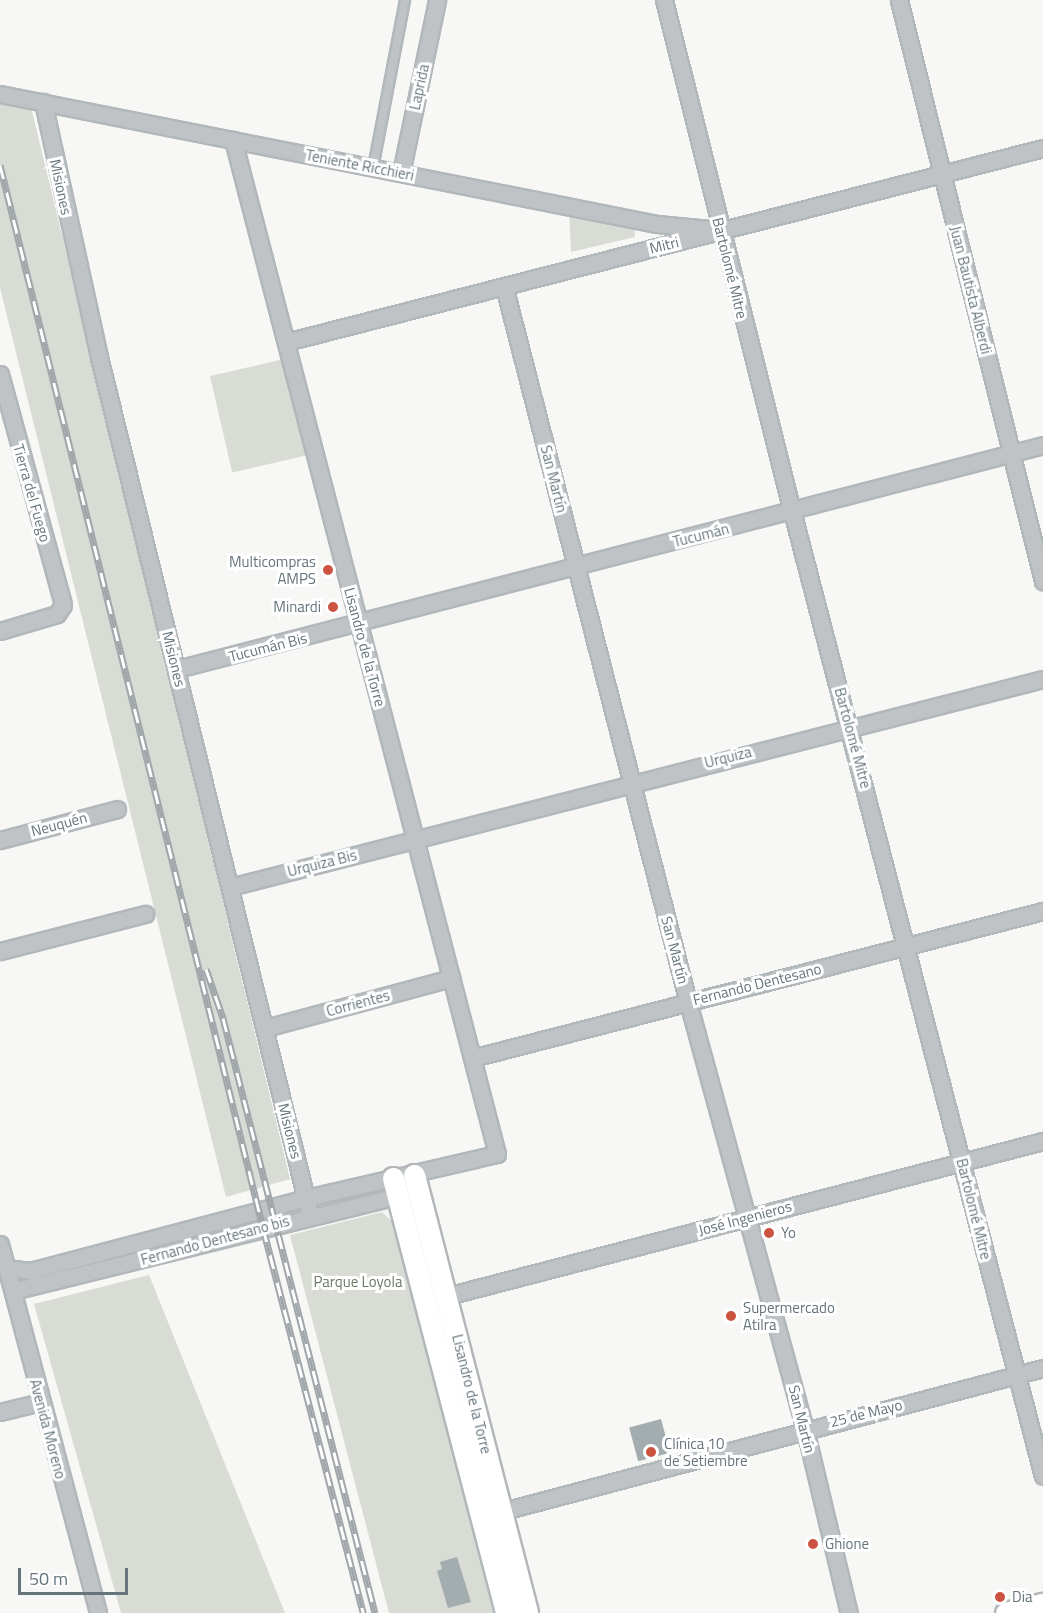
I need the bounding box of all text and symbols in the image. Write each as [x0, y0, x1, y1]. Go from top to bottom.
street label: Laprida [405, 62, 433, 112]
street label: Teniente Ricchieri [304, 146, 416, 184]
street label: Misiones [46, 157, 76, 217]
street label: Bartolomé Mitre [709, 216, 751, 320]
street label: Juan Bautista Alberdi [946, 224, 996, 356]
street label: Mitri [647, 233, 681, 257]
street label: Tierra del Fuego [9, 442, 55, 544]
street label: San Martín [537, 443, 571, 515]
street label: Tucumán [671, 519, 731, 551]
place label: Multicompras AMPS [229, 552, 316, 587]
marker: Multicompras AMPS [321, 563, 335, 577]
street label: Lisandro de la Torre [340, 585, 390, 709]
place label: Minardi [273, 598, 321, 616]
marker: Minardi [326, 600, 340, 614]
street label: Misiones [158, 629, 190, 689]
street label: Tucumán Bis [227, 629, 309, 665]
street label: Bartolomé Mitre [831, 686, 875, 790]
street label: Urquiza [702, 742, 754, 772]
street label: Neuquén [29, 808, 89, 840]
street label: Urquiza Bis [285, 846, 359, 880]
street label: San Martín [657, 914, 693, 986]
street label: Fernando Dentesano [691, 959, 823, 1009]
street label: Corrientes [324, 986, 392, 1020]
street label: Misiones [274, 1101, 306, 1161]
street label: Bartolomé Mitre [953, 1157, 995, 1261]
street label: José Ingenieros [696, 1197, 794, 1239]
street label: Fernando Dentesano bis [139, 1211, 291, 1269]
place label: Yo [781, 1224, 796, 1242]
marker: Yo [762, 1226, 776, 1240]
park label: Parque Loyola [314, 1273, 402, 1291]
place label: Supermercado Atilra [743, 1298, 835, 1333]
marker: Supermercado Atilra [724, 1309, 738, 1323]
street label: Lisandro de la Torre [448, 1332, 496, 1456]
street label: Avenida Moreno [26, 1377, 70, 1481]
street label: San Martín [785, 1383, 819, 1455]
street label: 25 de Mayo [828, 1395, 904, 1431]
place label: Clínica 10 de Setiembre [664, 1434, 748, 1469]
marker: Clínica 10 de Setiembre [642, 1443, 660, 1461]
place label: Ghione [825, 1535, 869, 1553]
marker: Ghione [806, 1537, 820, 1551]
scale bar [21, 1556, 130, 1594]
text: 50 m [29, 1565, 68, 1592]
place label: Dia [1012, 1588, 1032, 1606]
marker: Dia [993, 1590, 1007, 1604]

